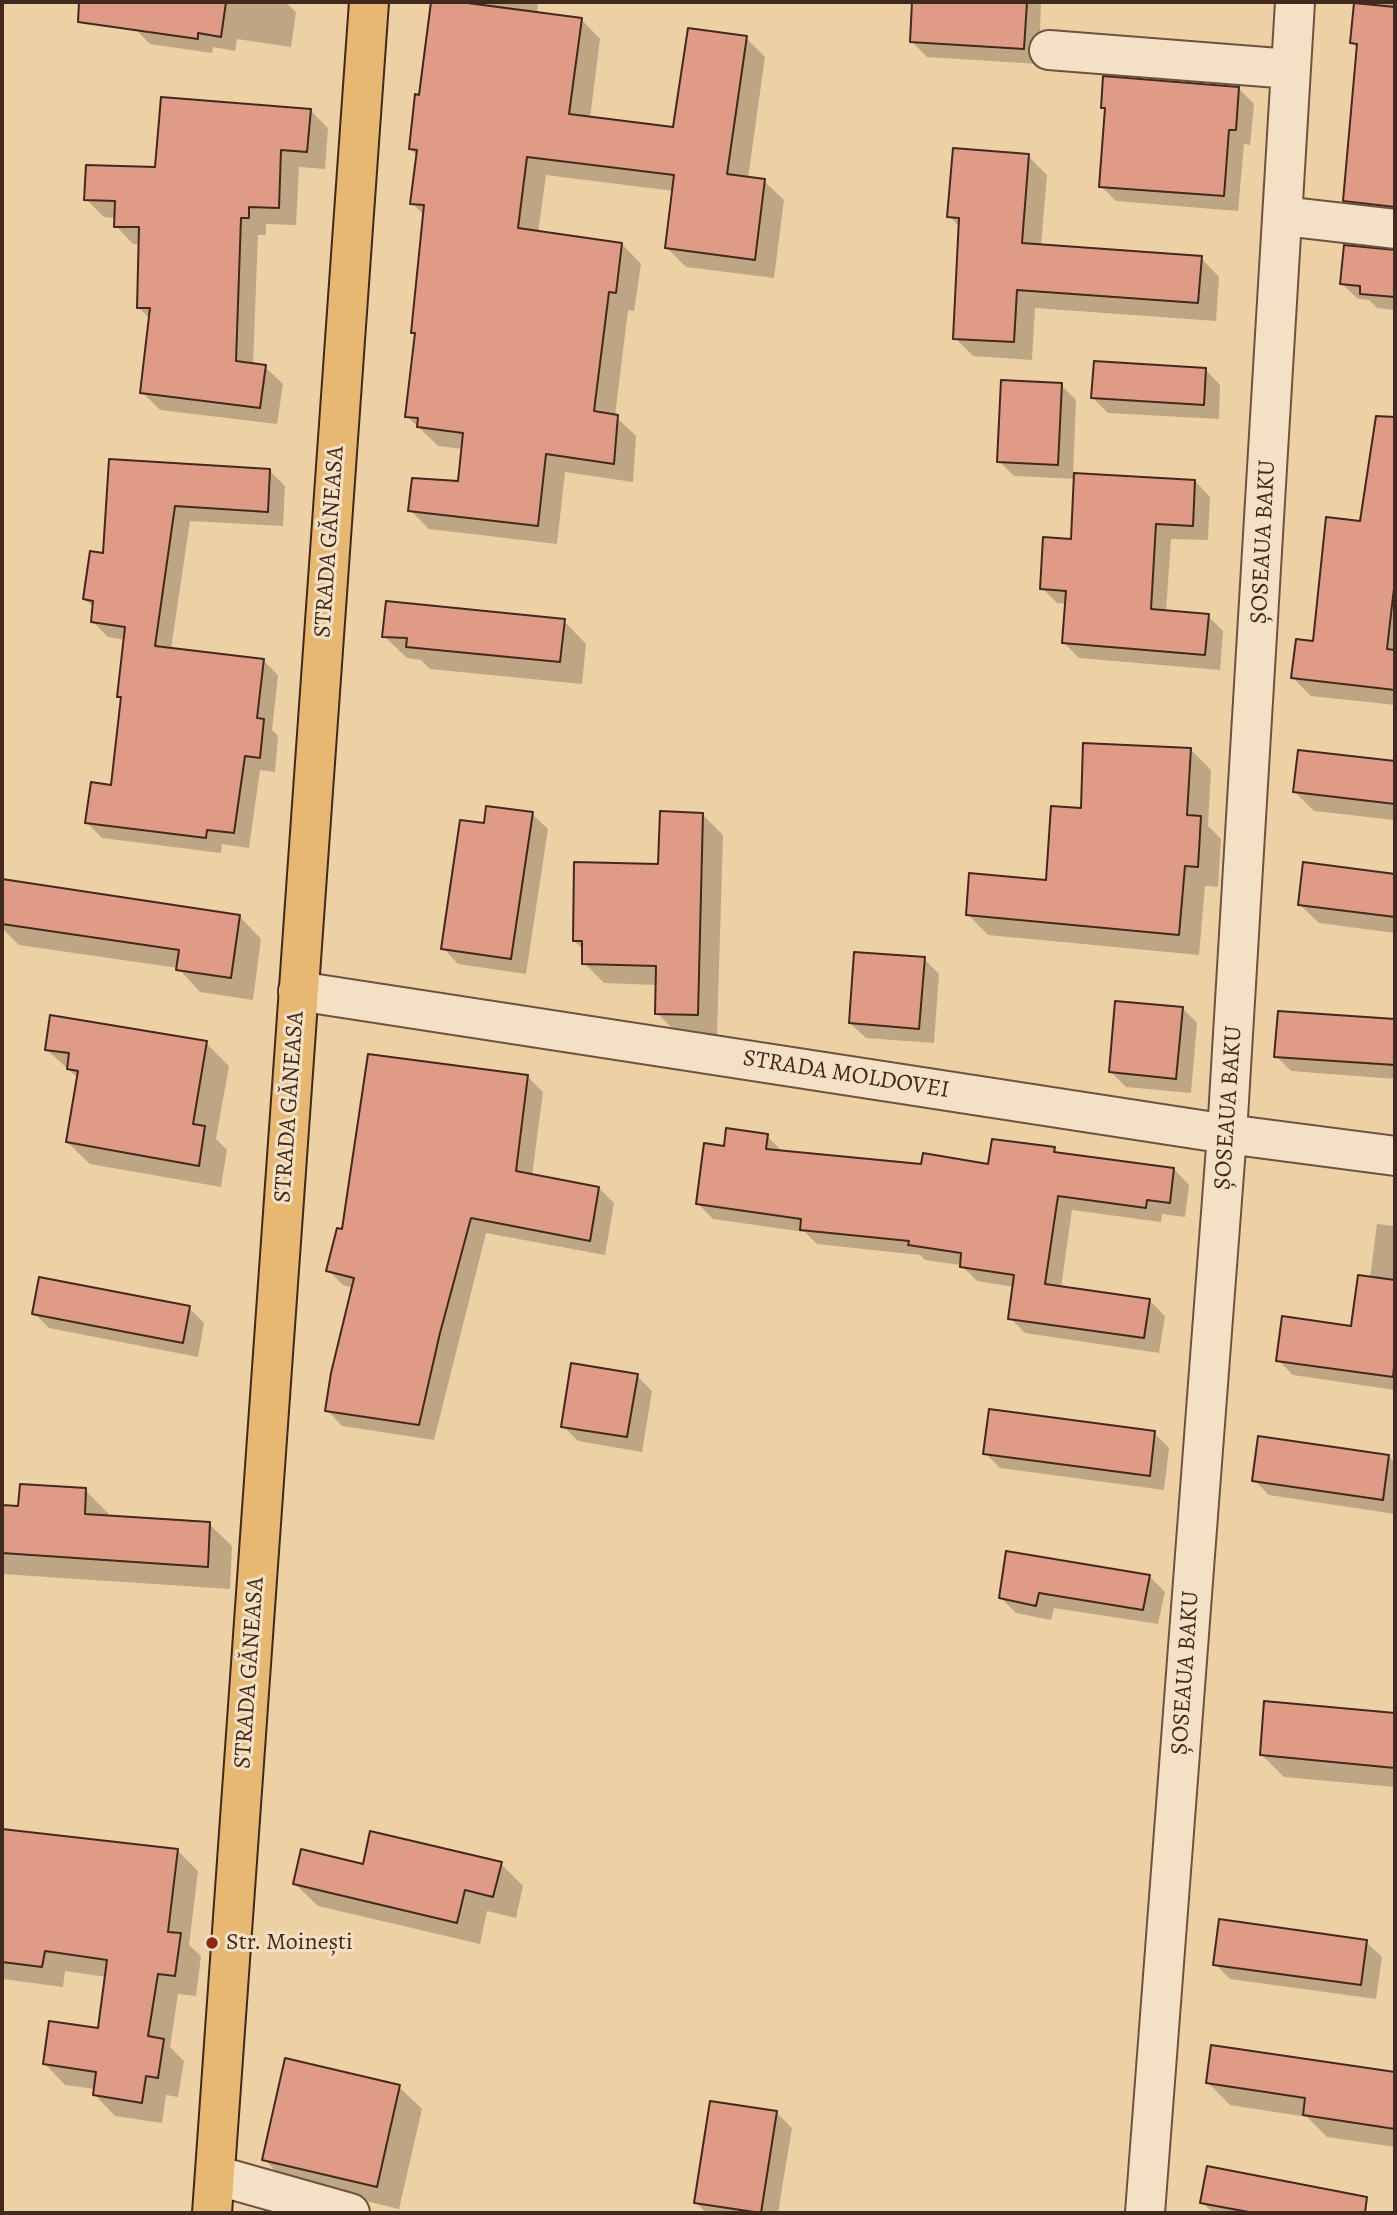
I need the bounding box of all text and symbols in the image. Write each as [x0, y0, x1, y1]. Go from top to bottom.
street label: STRADA GĂNEASA [309, 445, 351, 639]
street label: ȘOSEAUA BAKU [1245, 459, 1283, 625]
street label: STRADA GĂNEASA [269, 1010, 311, 1204]
street label: ȘOSEAUA BAKU [1209, 1025, 1249, 1191]
street label: STRADA MOLDOVEI [741, 1044, 951, 1106]
street label: STRADA GĂNEASA [229, 1576, 271, 1770]
street label: ȘOSEAUA BAKU [1166, 1590, 1206, 1756]
place label: Str. Moinești [226, 1929, 353, 1957]
marker: Str. Moinești [204, 1935, 220, 1951]

